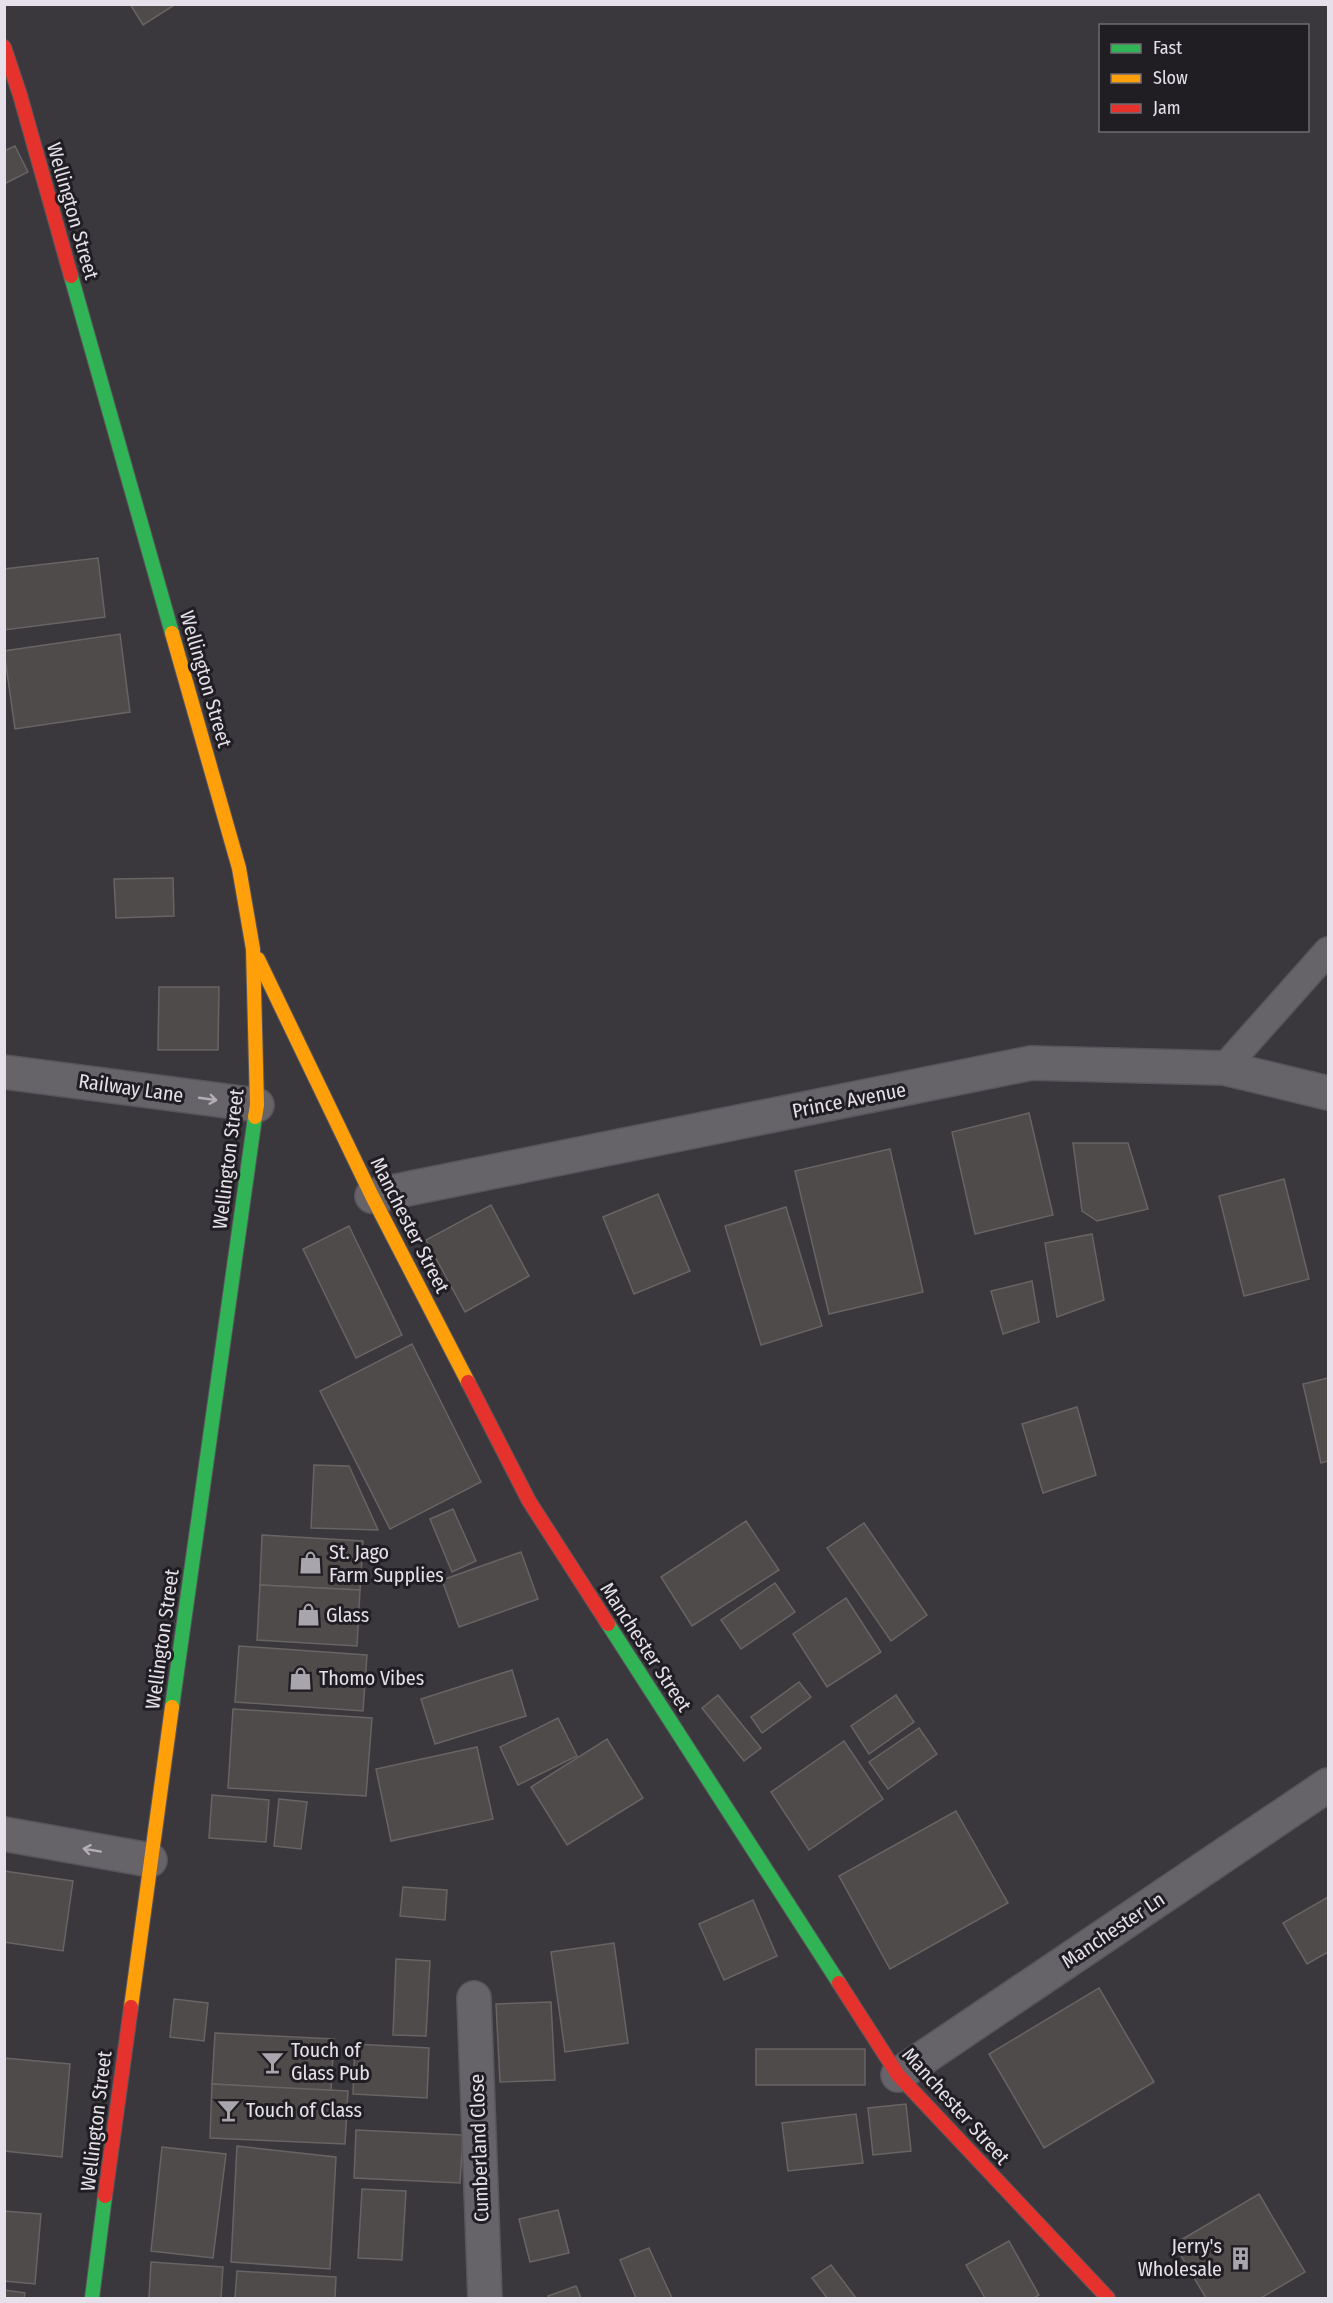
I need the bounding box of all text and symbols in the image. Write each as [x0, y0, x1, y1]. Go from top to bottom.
legend [1099, 24, 1309, 132]
text: Fast [1153, 37, 1182, 59]
text: Slow [1153, 67, 1188, 89]
text: Jam [1153, 97, 1181, 119]
street label: Wellington Street [42, 140, 104, 283]
street label: Wellington Street [175, 608, 237, 751]
street label: Railway Lane [77, 1069, 185, 1107]
street label: Prince Avenue [790, 1077, 908, 1123]
street label: Wellington Street [207, 1087, 249, 1231]
one-way arrow [198, 1093, 218, 1104]
street label: Manchester Street [365, 1153, 455, 1297]
place label: St. Jago Farm Supplies [329, 1540, 444, 1587]
shop icon: St. Jago Farm Supplies [298, 1550, 324, 1576]
street label: Wellington Street [140, 1567, 184, 1711]
street label: Manchester Street [595, 1578, 697, 1716]
shop icon: Glass [295, 1602, 321, 1628]
place label: Glass [326, 1603, 369, 1627]
shop icon: Thomo Vibes [288, 1665, 314, 1691]
place label: Thomo Vibes [319, 1666, 424, 1690]
one-way arrow [83, 1844, 103, 1855]
street label: Manchester Ln [1057, 1887, 1169, 1973]
place label: Touch of Glass Pub [291, 2038, 370, 2085]
street label: Manchester Street [897, 2043, 1015, 2170]
street label: Wellington Street [75, 2049, 117, 2193]
bar icon: Touch of Glass Pub [260, 2049, 286, 2075]
street label: Cumberland Close [464, 2074, 494, 2222]
bar icon: Touch of Class [215, 2097, 241, 2123]
place label: Touch of Class [246, 2098, 362, 2122]
place label: Jerry's Wholesale [1138, 2234, 1222, 2281]
building icon: Jerry's Wholesale [1227, 2245, 1253, 2271]

